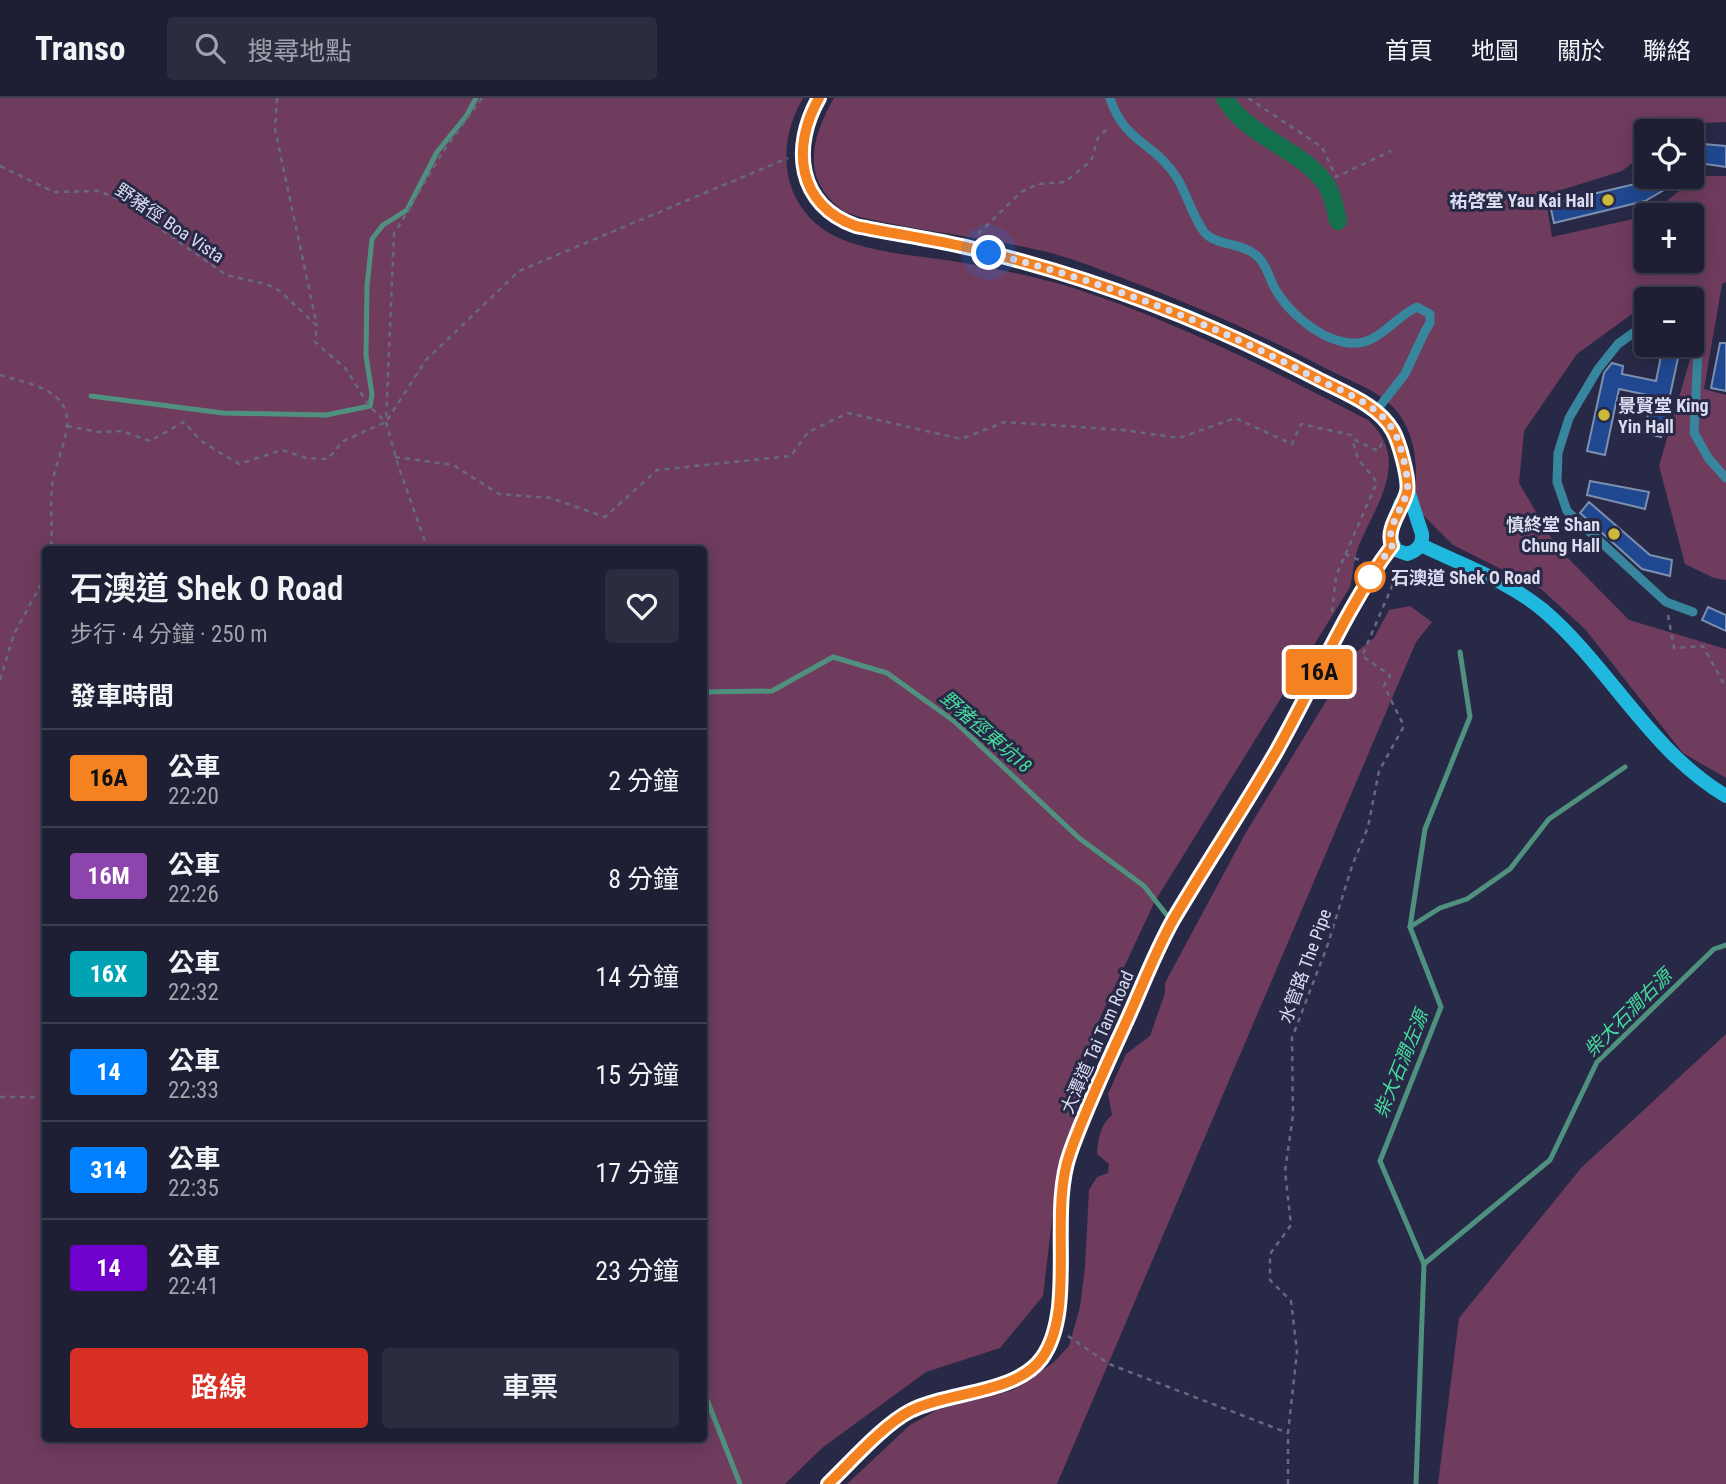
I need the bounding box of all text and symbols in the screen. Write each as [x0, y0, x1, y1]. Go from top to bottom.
search box [167, 17, 657, 80]
text: Transo [35, 29, 125, 68]
icon: search [191, 29, 229, 67]
text: 搜尋地點 [247, 36, 352, 66]
text: 首頁 [1385, 37, 1433, 65]
text: 地圖 [1471, 37, 1519, 65]
text: 關於 [1557, 37, 1605, 65]
text: 聯絡 [1643, 37, 1691, 65]
map controls [1634, 119, 1704, 357]
button: locate [1634, 119, 1704, 189]
street label: 野豬徑 Boa Vista [112, 179, 228, 267]
place label: 祐啓堂 Yau Kai Hall [1449, 190, 1594, 211]
marker: 祐啓堂 Yau Kai Hall [1600, 192, 1616, 208]
button: + [1634, 203, 1704, 273]
your location [971, 235, 1006, 270]
button: − [1634, 287, 1704, 357]
place label: 景賢堂 King Yin Hall [1618, 395, 1709, 437]
marker: 景賢堂 King Yin Hall [1596, 407, 1612, 423]
place label: 慎終堂 Shan Chung Hall [1506, 514, 1600, 556]
marker: 慎終堂 Shan Chung Hall [1606, 526, 1622, 542]
marker: 石澳道 Shek O Road [1355, 562, 1385, 592]
place label: 石澳道 Shek O Road [1391, 567, 1540, 588]
text: 石澳道 Shek O Road [70, 569, 343, 608]
button: heart [605, 569, 679, 643]
text: 步行 · 4 分鐘 · 250 m [70, 621, 268, 648]
line badge: 16A [1279, 649, 1359, 695]
text: 16A [1300, 658, 1338, 686]
text: 發車時間 [70, 681, 174, 711]
water label: 野豬徑東坑18 [936, 686, 1036, 778]
text: 公車 [168, 752, 220, 782]
text: 16A [89, 764, 128, 792]
text: 2 分鐘 [608, 766, 679, 796]
text: 22:20 [168, 783, 219, 810]
text: 公車 [168, 850, 220, 880]
text: 16M [87, 862, 130, 890]
text: 8 分鐘 [608, 864, 679, 894]
text: 22:26 [168, 881, 219, 908]
street label: 水管路 The Pipe [1275, 906, 1335, 1026]
text: 公車 [168, 948, 220, 978]
text: 16X [90, 960, 127, 988]
text: 14 分鐘 [595, 962, 679, 992]
water label: 柴大石澗右源 [1580, 962, 1679, 1061]
street label: 大潭道 Tai Tam Road [1056, 967, 1138, 1117]
text: 22:32 [168, 979, 219, 1006]
water label: 柴大石澗左源 [1369, 1004, 1434, 1121]
text: 公車 [168, 1046, 220, 1076]
text: 14 [96, 1058, 121, 1086]
text: 15 分鐘 [595, 1060, 679, 1090]
text: 22:33 [168, 1077, 219, 1104]
text: 公車 [168, 1144, 220, 1174]
text: 314 [90, 1156, 127, 1184]
text: 17 分鐘 [595, 1158, 679, 1188]
text: 22:35 [168, 1175, 219, 1202]
text: 公車 [168, 1242, 220, 1272]
text: 14 [96, 1254, 121, 1282]
text: 23 分鐘 [595, 1256, 679, 1286]
text: 22:41 [168, 1273, 219, 1300]
button: 路線 [70, 1348, 368, 1428]
button: 車票 [382, 1348, 679, 1428]

